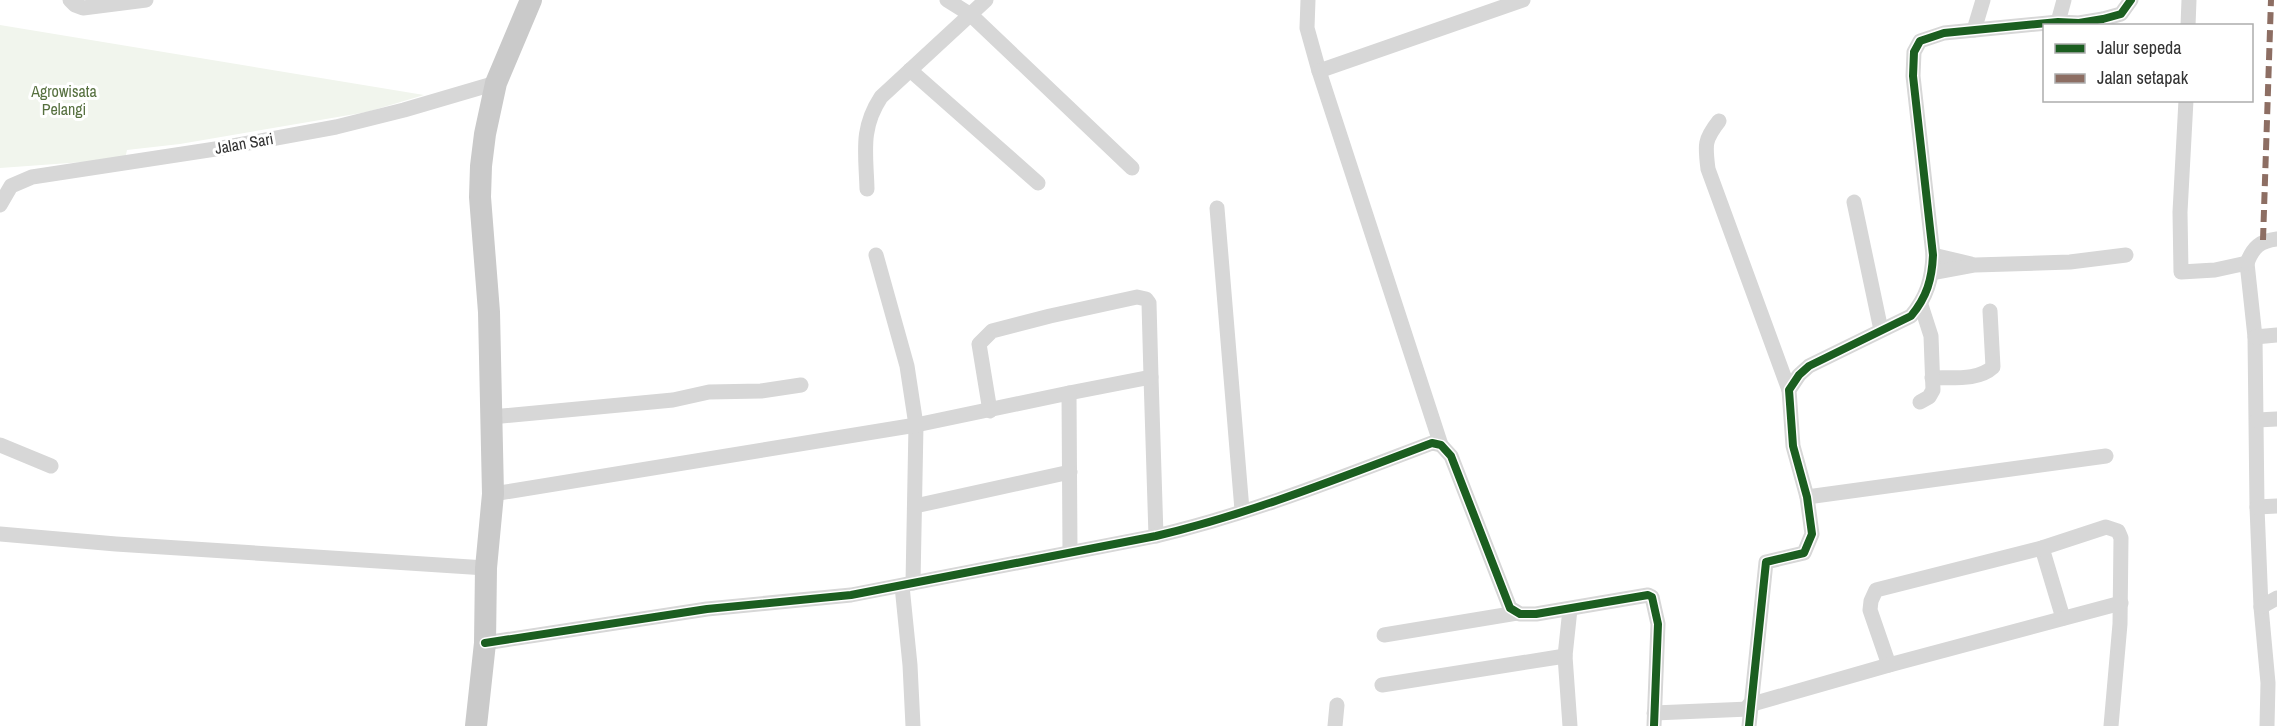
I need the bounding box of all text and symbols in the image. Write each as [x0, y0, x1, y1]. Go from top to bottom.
legend [2043, 24, 2253, 102]
text: Jalur sepeda [2097, 35, 2182, 60]
text: Jalan setapak [2097, 65, 2189, 90]
park label: Agrowisata Pelangi [30, 80, 98, 120]
street label: Jalan Sari [213, 127, 275, 159]

